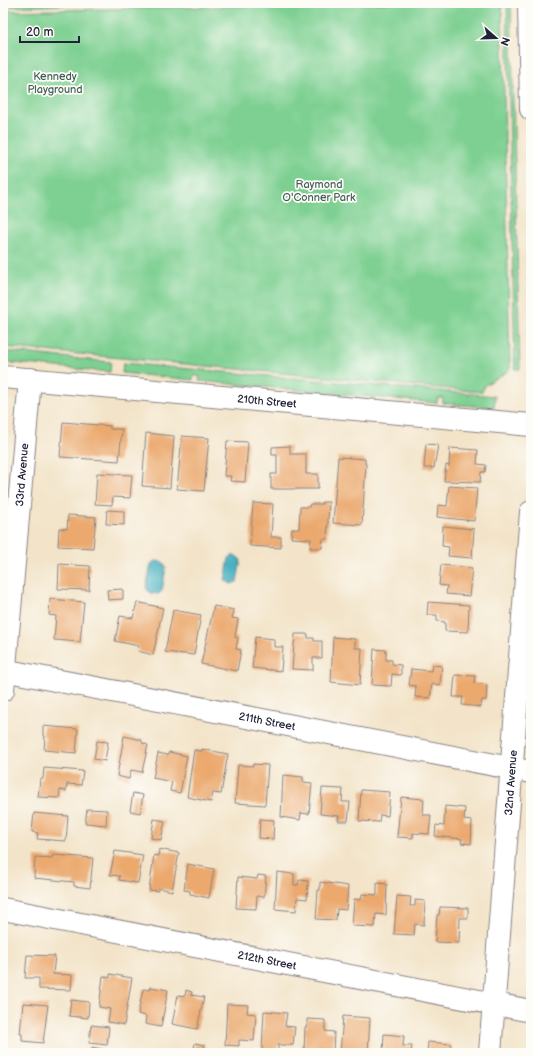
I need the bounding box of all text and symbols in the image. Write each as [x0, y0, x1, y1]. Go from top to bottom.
scale bar [20, 18, 79, 44]
north arrow [476, 18, 516, 58]
text: 20 m [26, 25, 53, 40]
text: N [497, 35, 512, 47]
park label: Kennedy Playground [27, 70, 83, 96]
park label: Raymond O'Conner Park [283, 178, 356, 204]
street label: 210th Street [237, 392, 298, 411]
street label: 33rd Avenue [13, 442, 31, 507]
street label: 211th Street [238, 710, 297, 733]
street label: 32nd Avenue [502, 749, 520, 816]
street label: 212th Street [237, 948, 298, 973]

